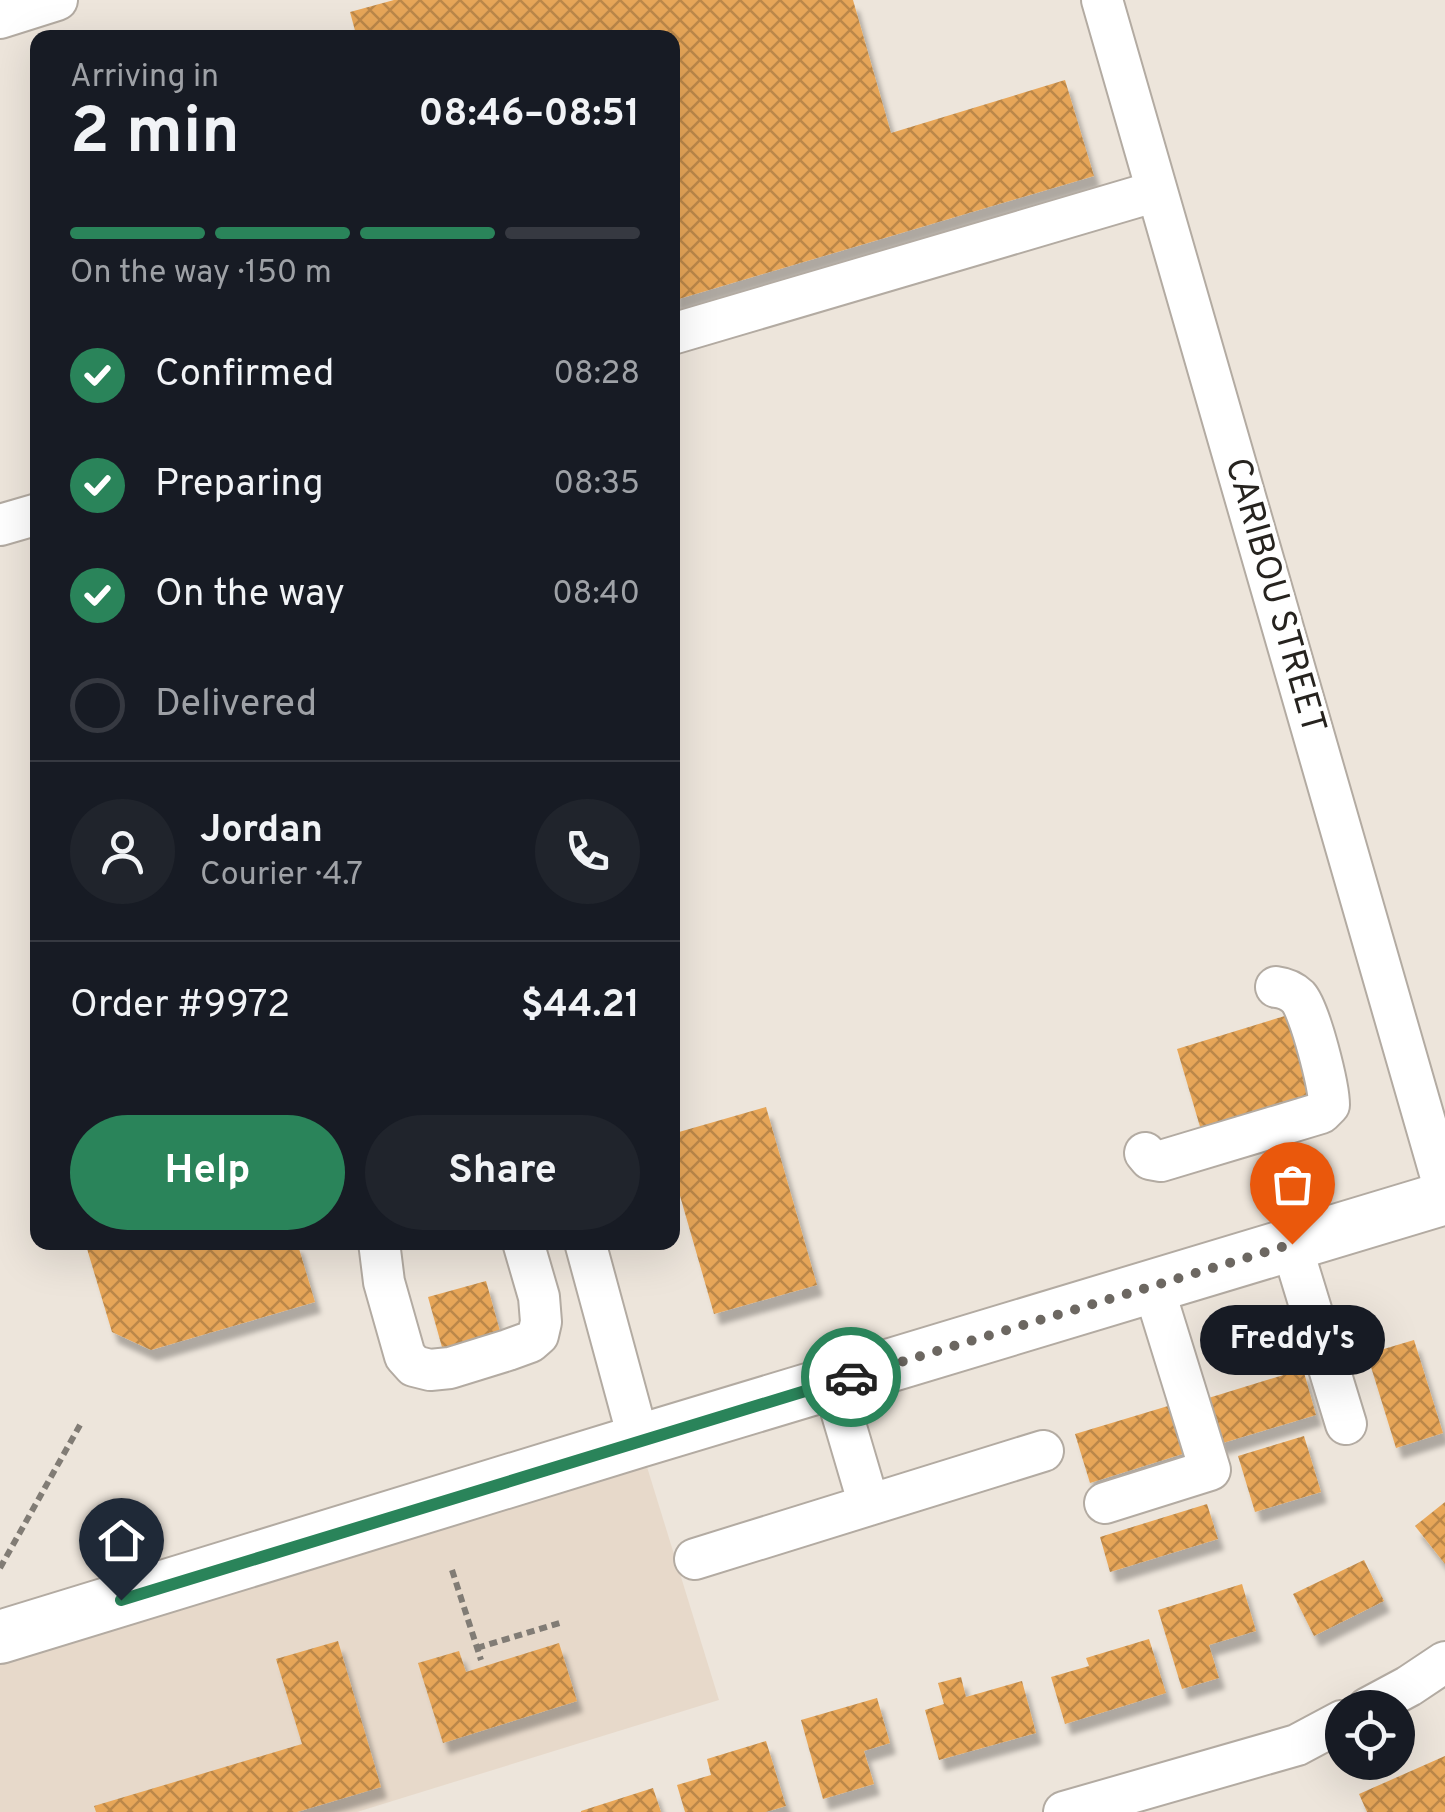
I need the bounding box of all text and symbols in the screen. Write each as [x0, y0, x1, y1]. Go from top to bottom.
text: Arriving in [70, 58, 219, 98]
text: 08:46–08:51 [419, 91, 640, 140]
text: 2 min [70, 94, 240, 176]
text: On the way · 150 m [70, 254, 332, 294]
icon: check [70, 348, 125, 403]
text: Confirmed [155, 351, 334, 400]
text: 08:28 [554, 355, 640, 395]
street label: CARIBOU STREET [1214, 453, 1334, 739]
icon: check [70, 458, 125, 513]
text: Preparing [155, 461, 324, 510]
text: 08:35 [554, 465, 640, 505]
icon: check [70, 568, 125, 623]
text: On the way [155, 571, 345, 620]
text: 08:40 [552, 575, 640, 615]
text: Delivered [155, 681, 317, 730]
button: person [70, 799, 175, 904]
button: phone [535, 799, 640, 904]
text: Jordan [200, 807, 323, 856]
text: Courier · 4.7 [200, 856, 363, 896]
text: Order #9972 [70, 982, 290, 1031]
text: $44.21 [521, 982, 640, 1031]
button: Help [70, 1115, 345, 1230]
button: Share [365, 1115, 640, 1230]
pin [1250, 1142, 1335, 1245]
icon: bag [1265, 1157, 1320, 1212]
callout: Freddy's [1200, 1304, 1384, 1374]
text: Freddy's [1230, 1320, 1355, 1360]
courier [801, 1327, 901, 1427]
icon: car [824, 1350, 879, 1405]
pin [79, 1498, 164, 1601]
icon: home [94, 1513, 149, 1568]
map controls [1325, 1690, 1415, 1780]
button: locate [1325, 1690, 1415, 1780]

